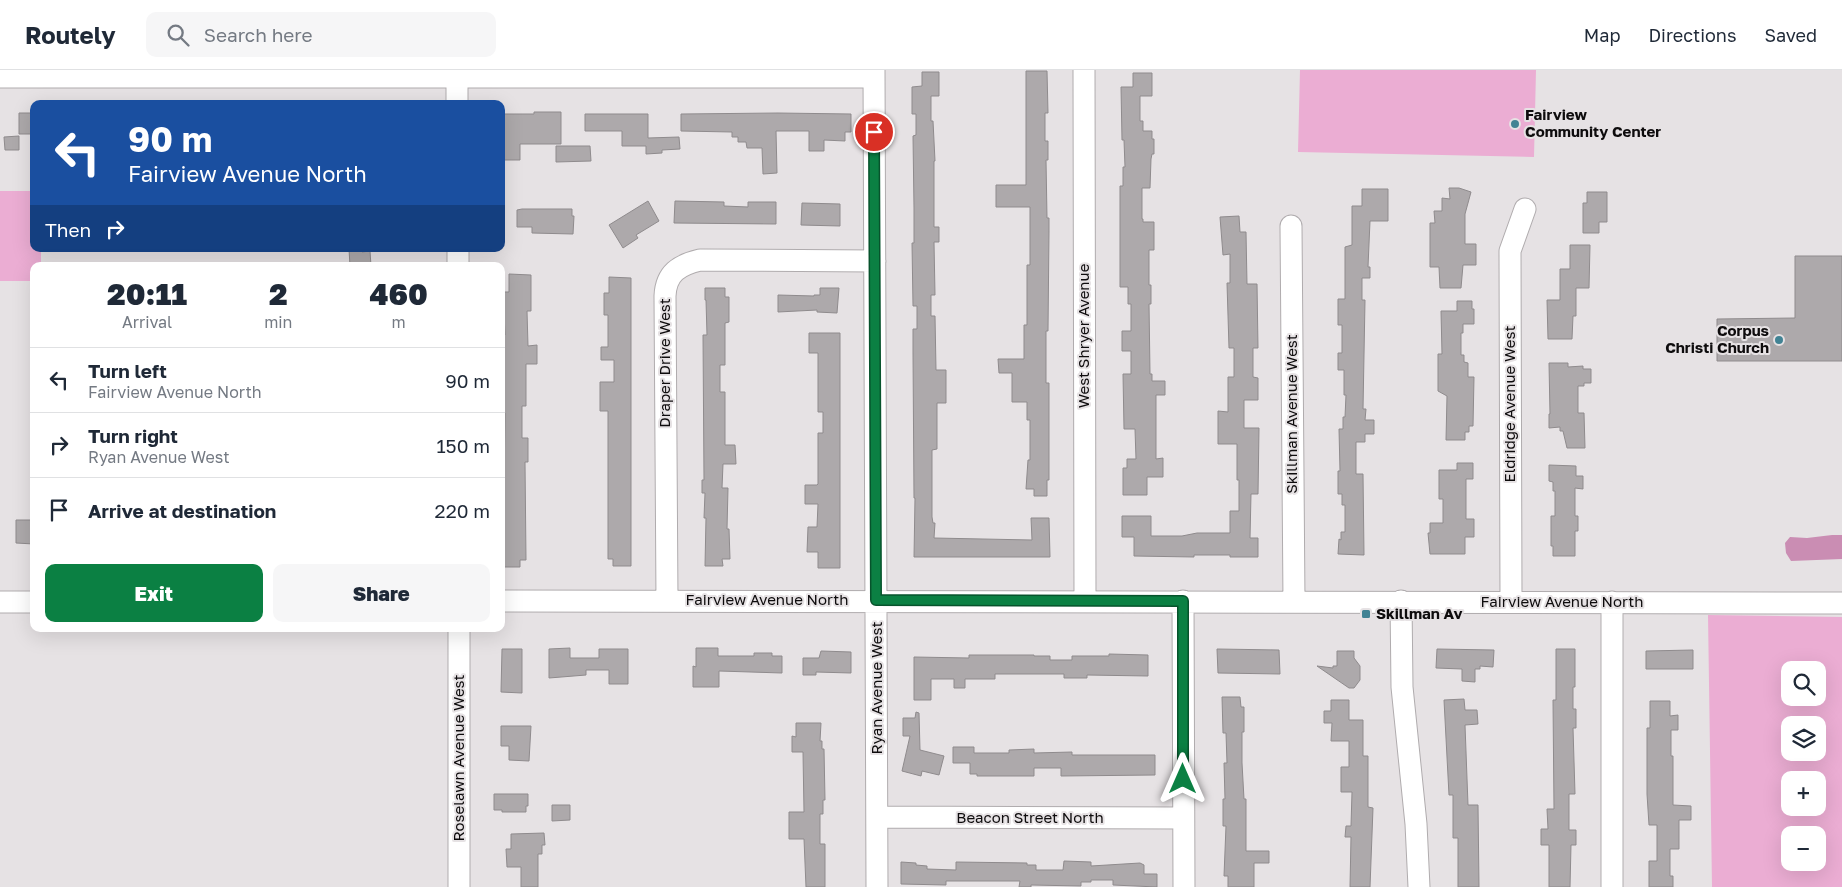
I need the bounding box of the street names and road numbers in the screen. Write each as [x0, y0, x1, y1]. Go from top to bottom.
street label: West Shryer Avenue [1074, 263, 1092, 408]
street label: Draper Drive West [655, 298, 673, 428]
street label: Eldridge Avenue West [1500, 326, 1518, 482]
street label: Skillman Avenue West [1282, 334, 1300, 494]
street label: Fairview Avenue North [686, 590, 848, 608]
street label: Fairview Avenue North [1481, 592, 1643, 610]
street label: Ryan Avenue West [867, 622, 885, 754]
street label: Roselawn Avenue West [449, 674, 467, 842]
street label: Beacon Street North [956, 808, 1104, 826]

